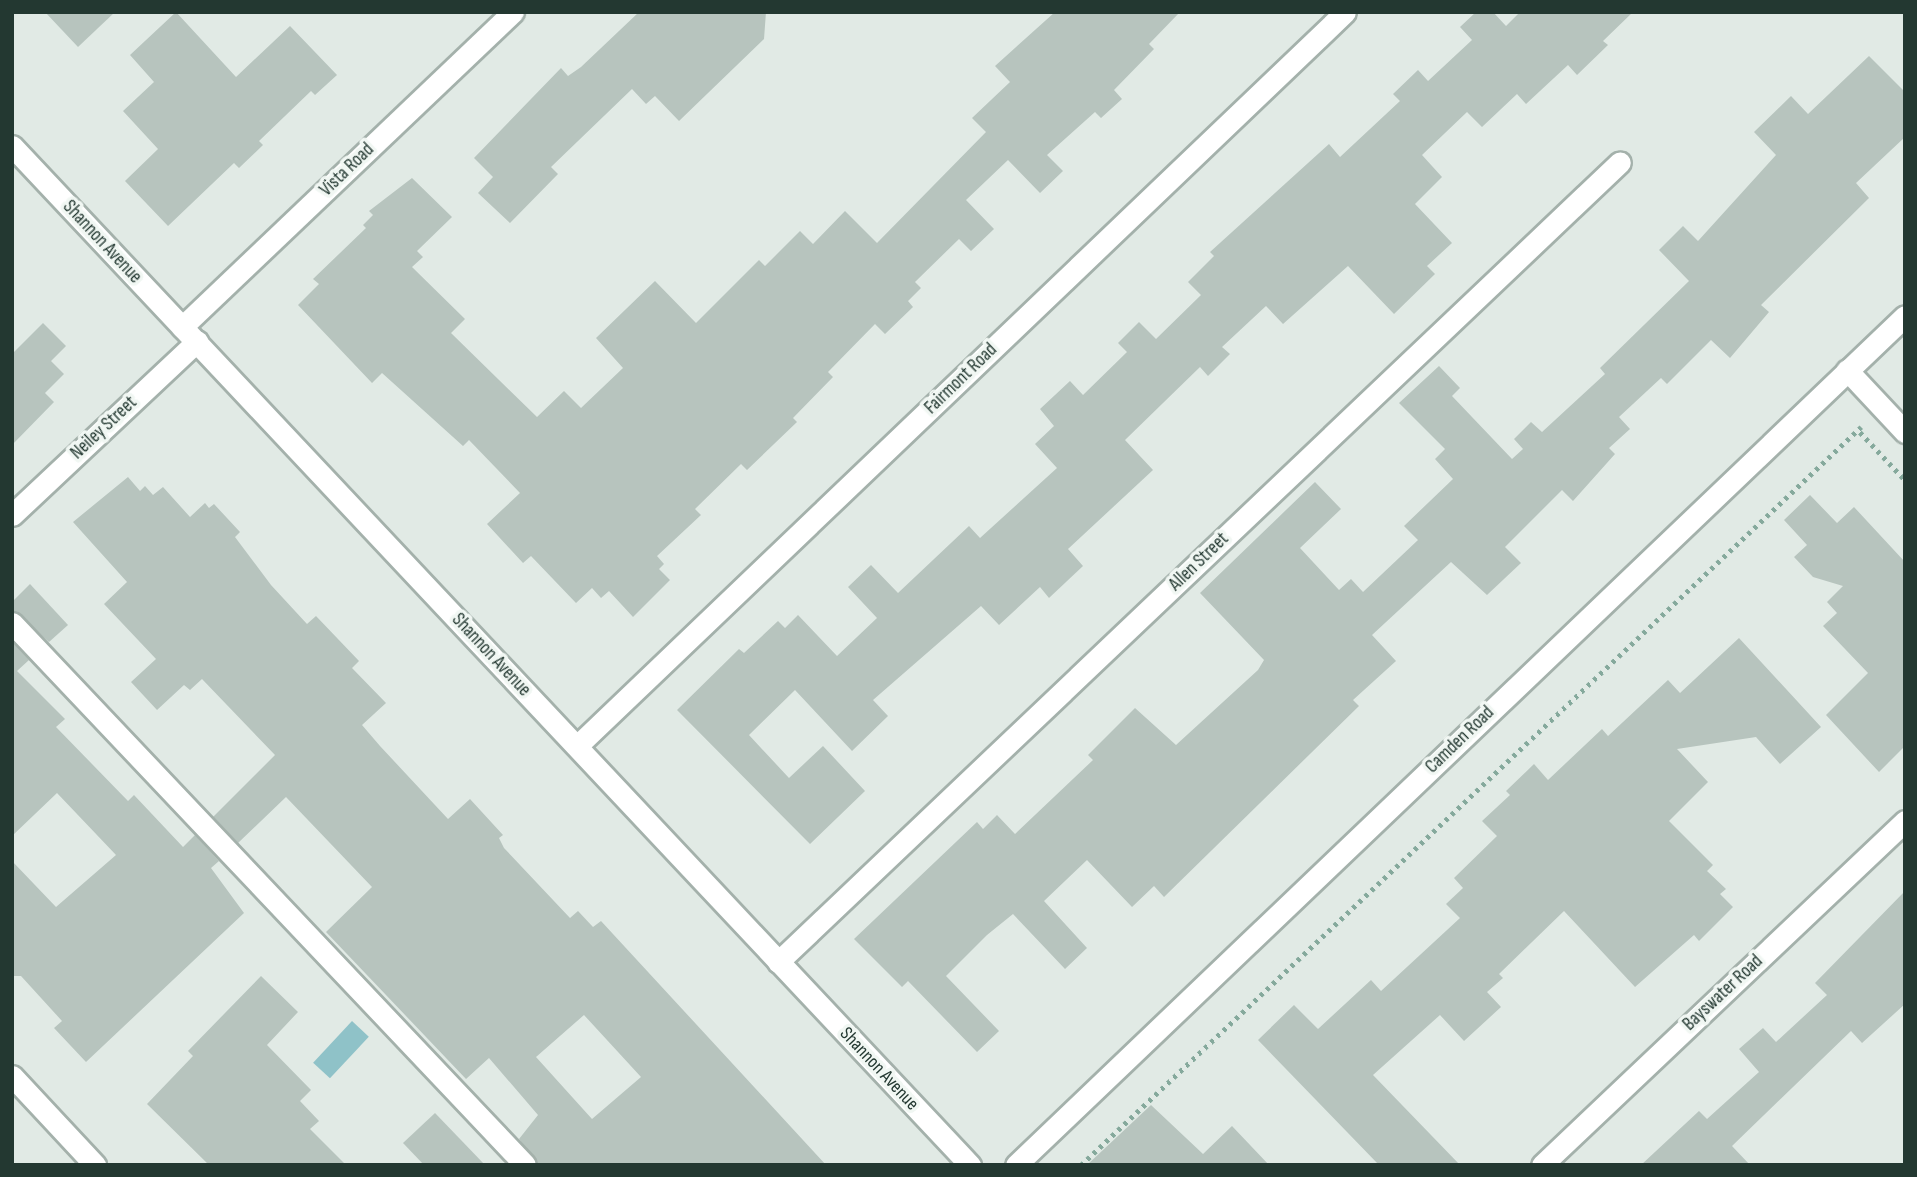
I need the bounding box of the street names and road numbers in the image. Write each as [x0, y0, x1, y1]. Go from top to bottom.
street label: Vista Road [315, 139, 379, 201]
street label: Shannon Avenue [58, 196, 146, 288]
street label: Fairmont Road [920, 339, 1002, 419]
street label: Neiley Street [66, 392, 142, 464]
street label: Allen Street [1164, 528, 1234, 596]
street label: Shannon Avenue [447, 609, 535, 701]
street label: Camden Road [1421, 702, 1499, 778]
street label: Bayswater Road [1678, 950, 1768, 1036]
street label: Shannon Avenue [835, 1023, 923, 1115]

